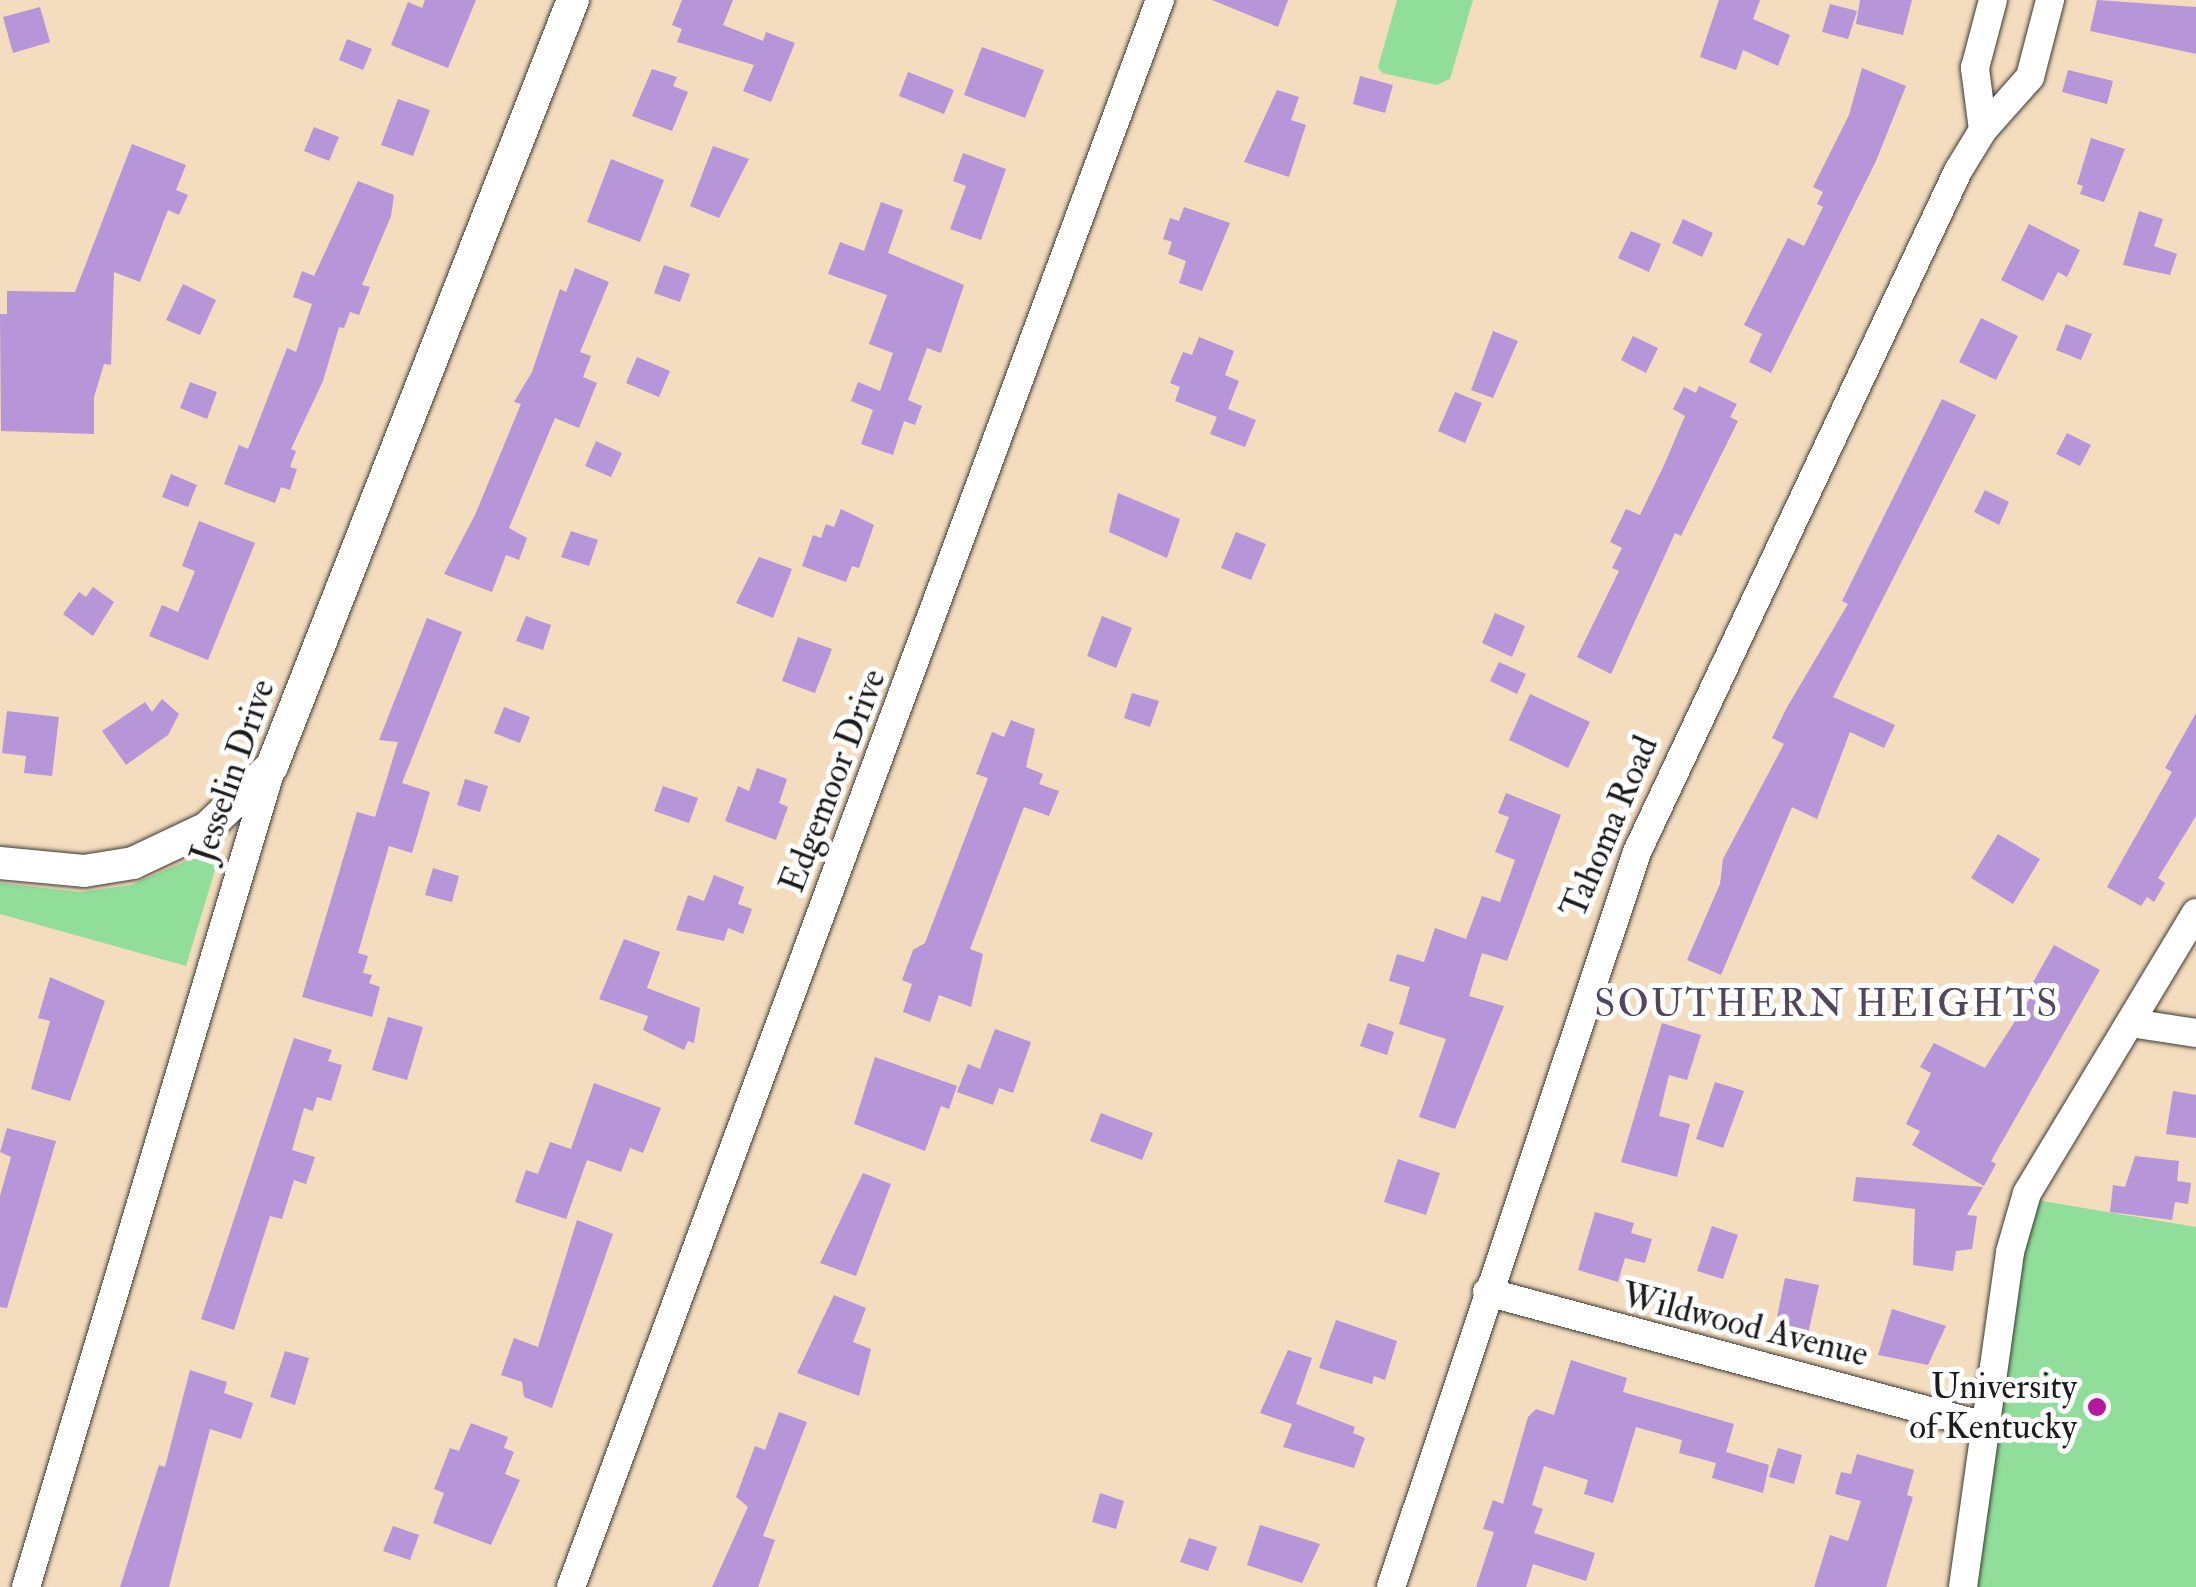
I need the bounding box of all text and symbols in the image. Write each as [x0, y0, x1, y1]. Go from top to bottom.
street label: Edgemoor Drive [771, 664, 895, 898]
street label: Jesselin Drive [182, 674, 284, 868]
street label: Tahoma Road [1553, 730, 1667, 924]
district label: SOUTHERN HEIGHTS [1594, 982, 2060, 1028]
street label: Wildwood Avenue [1618, 1274, 1872, 1376]
place label: University of Kentucky [1909, 1366, 2077, 1448]
marker: University of Kentucky [2086, 1396, 2108, 1418]

